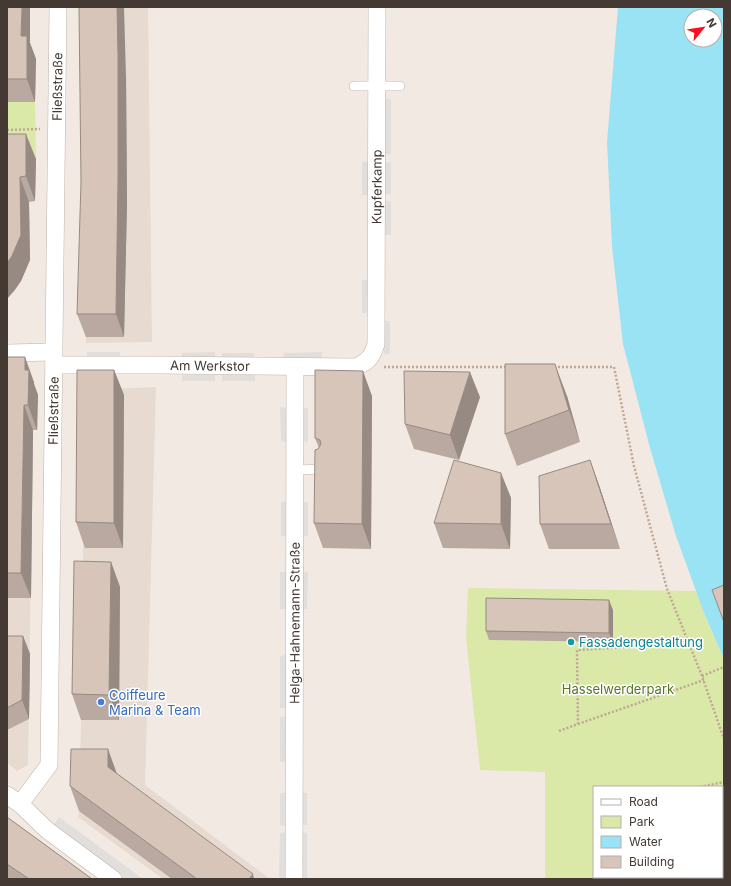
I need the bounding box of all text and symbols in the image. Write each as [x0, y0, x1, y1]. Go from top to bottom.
north arrow [683, 8, 723, 48]
text: N [704, 16, 720, 30]
street label: Fließstraße [49, 52, 65, 121]
street label: Kupferkamp [368, 149, 385, 224]
street label: Am Werkstor [170, 357, 250, 374]
street label: Fließstraße [45, 376, 62, 445]
street label: Helga-Hahnemann-Straße [286, 542, 303, 704]
place label: Fassadengestaltung [579, 634, 703, 650]
marker: Fassadengestaltung [566, 637, 576, 647]
park label: Hasselwerderpark [562, 681, 674, 697]
place label: Coiffeure Marina & Team [109, 687, 201, 718]
marker: Coiffeure Marina & Team [96, 697, 106, 707]
legend [593, 786, 723, 878]
text: Road [629, 794, 658, 809]
text: Park [629, 814, 655, 829]
text: Water [629, 834, 663, 849]
text: Building [629, 854, 674, 869]

